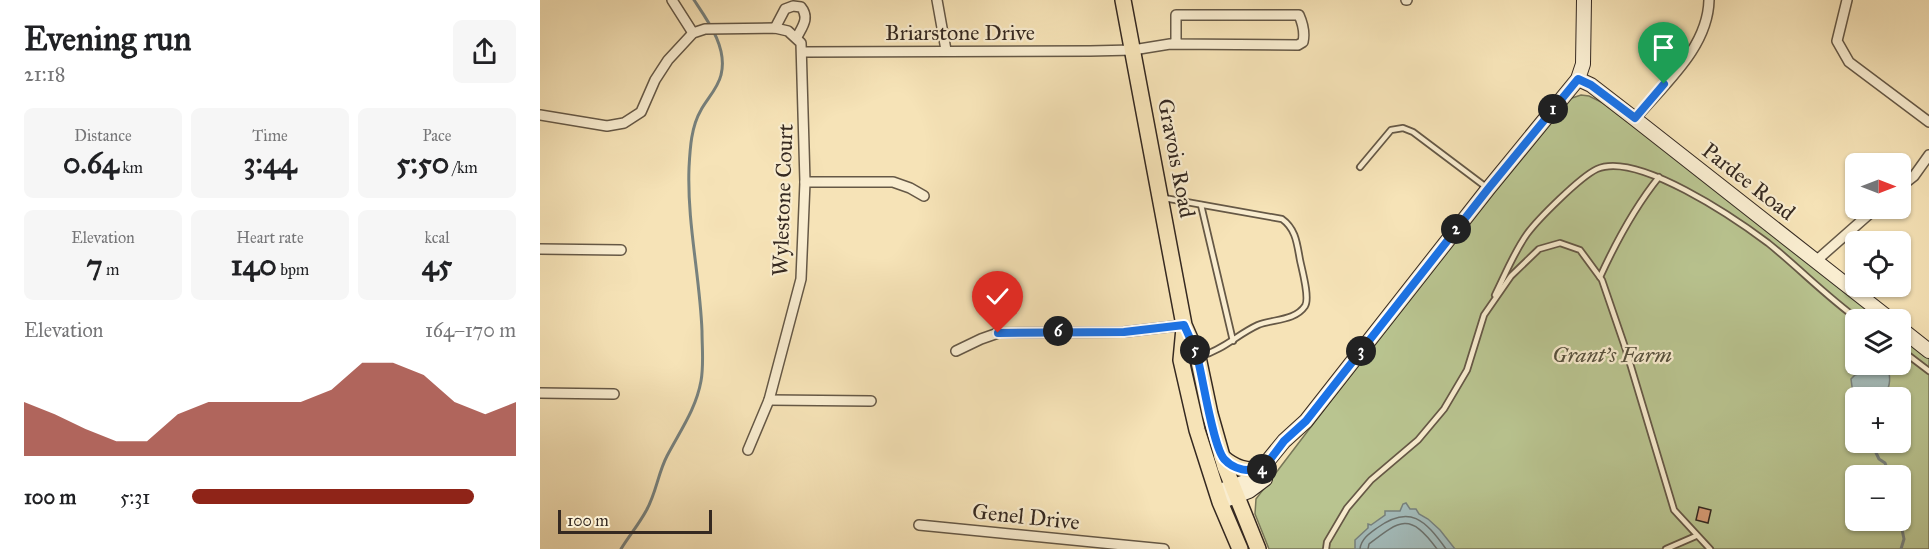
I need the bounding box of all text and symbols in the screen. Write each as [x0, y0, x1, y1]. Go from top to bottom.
text: Evening run [24, 19, 191, 59]
street label: Briarstone Drive [885, 19, 1035, 46]
button: share [453, 20, 516, 83]
pin [1638, 22, 1689, 84]
icon: arrive [1647, 31, 1680, 64]
text: 21:18 [24, 62, 65, 86]
pin: 1 [1538, 94, 1568, 124]
street label: Gravois Road [1152, 96, 1201, 220]
text: 1 [1550, 99, 1556, 118]
street label: Wylestone Court [766, 123, 799, 277]
text: Distance [74, 126, 132, 145]
text: Time [252, 126, 288, 145]
text: Pace [422, 126, 452, 145]
street label: Pardee Road [1697, 137, 1801, 226]
text: 0.64 [63, 145, 119, 181]
text: 3:44 [244, 145, 296, 181]
text: 5:50 [396, 145, 449, 181]
north arrow [1845, 153, 1911, 219]
map controls [1845, 153, 1911, 531]
text: km [119, 158, 143, 177]
text: /km [449, 158, 478, 177]
pin: 2 [1441, 214, 1471, 244]
text: 2 [1452, 219, 1460, 238]
text: Elevation [71, 228, 135, 247]
text: Heart rate [236, 228, 304, 247]
text: kcal [424, 228, 450, 247]
button: locate [1845, 231, 1911, 297]
text: 7 [87, 247, 103, 283]
text: 140 [231, 247, 277, 283]
text: 45 [422, 247, 452, 283]
text: m [103, 260, 119, 279]
text: bpm [277, 260, 309, 279]
pin [972, 271, 1023, 333]
icon: check [981, 280, 1014, 313]
button: layers [1845, 309, 1911, 375]
pin: 6 [1043, 316, 1073, 346]
text: Elevation [24, 318, 103, 342]
text: 164–170 m [425, 318, 516, 342]
text: 6 [1054, 321, 1062, 340]
pin: 5 [1180, 335, 1210, 365]
pin: 3 [1346, 336, 1376, 366]
text: 5 [1191, 340, 1199, 359]
text: 3 [1358, 341, 1364, 360]
park label: Grant's Farm [1552, 341, 1672, 368]
button: + [1845, 387, 1911, 453]
pin: 4 [1247, 454, 1277, 484]
text: 4 [1258, 459, 1266, 478]
button: − [1845, 465, 1911, 531]
text: 100 m [24, 485, 76, 509]
text: 5:31 [120, 485, 150, 509]
street label: Genel Drive [971, 497, 1081, 536]
scale bar [558, 507, 712, 534]
text: 100 m [567, 511, 609, 530]

